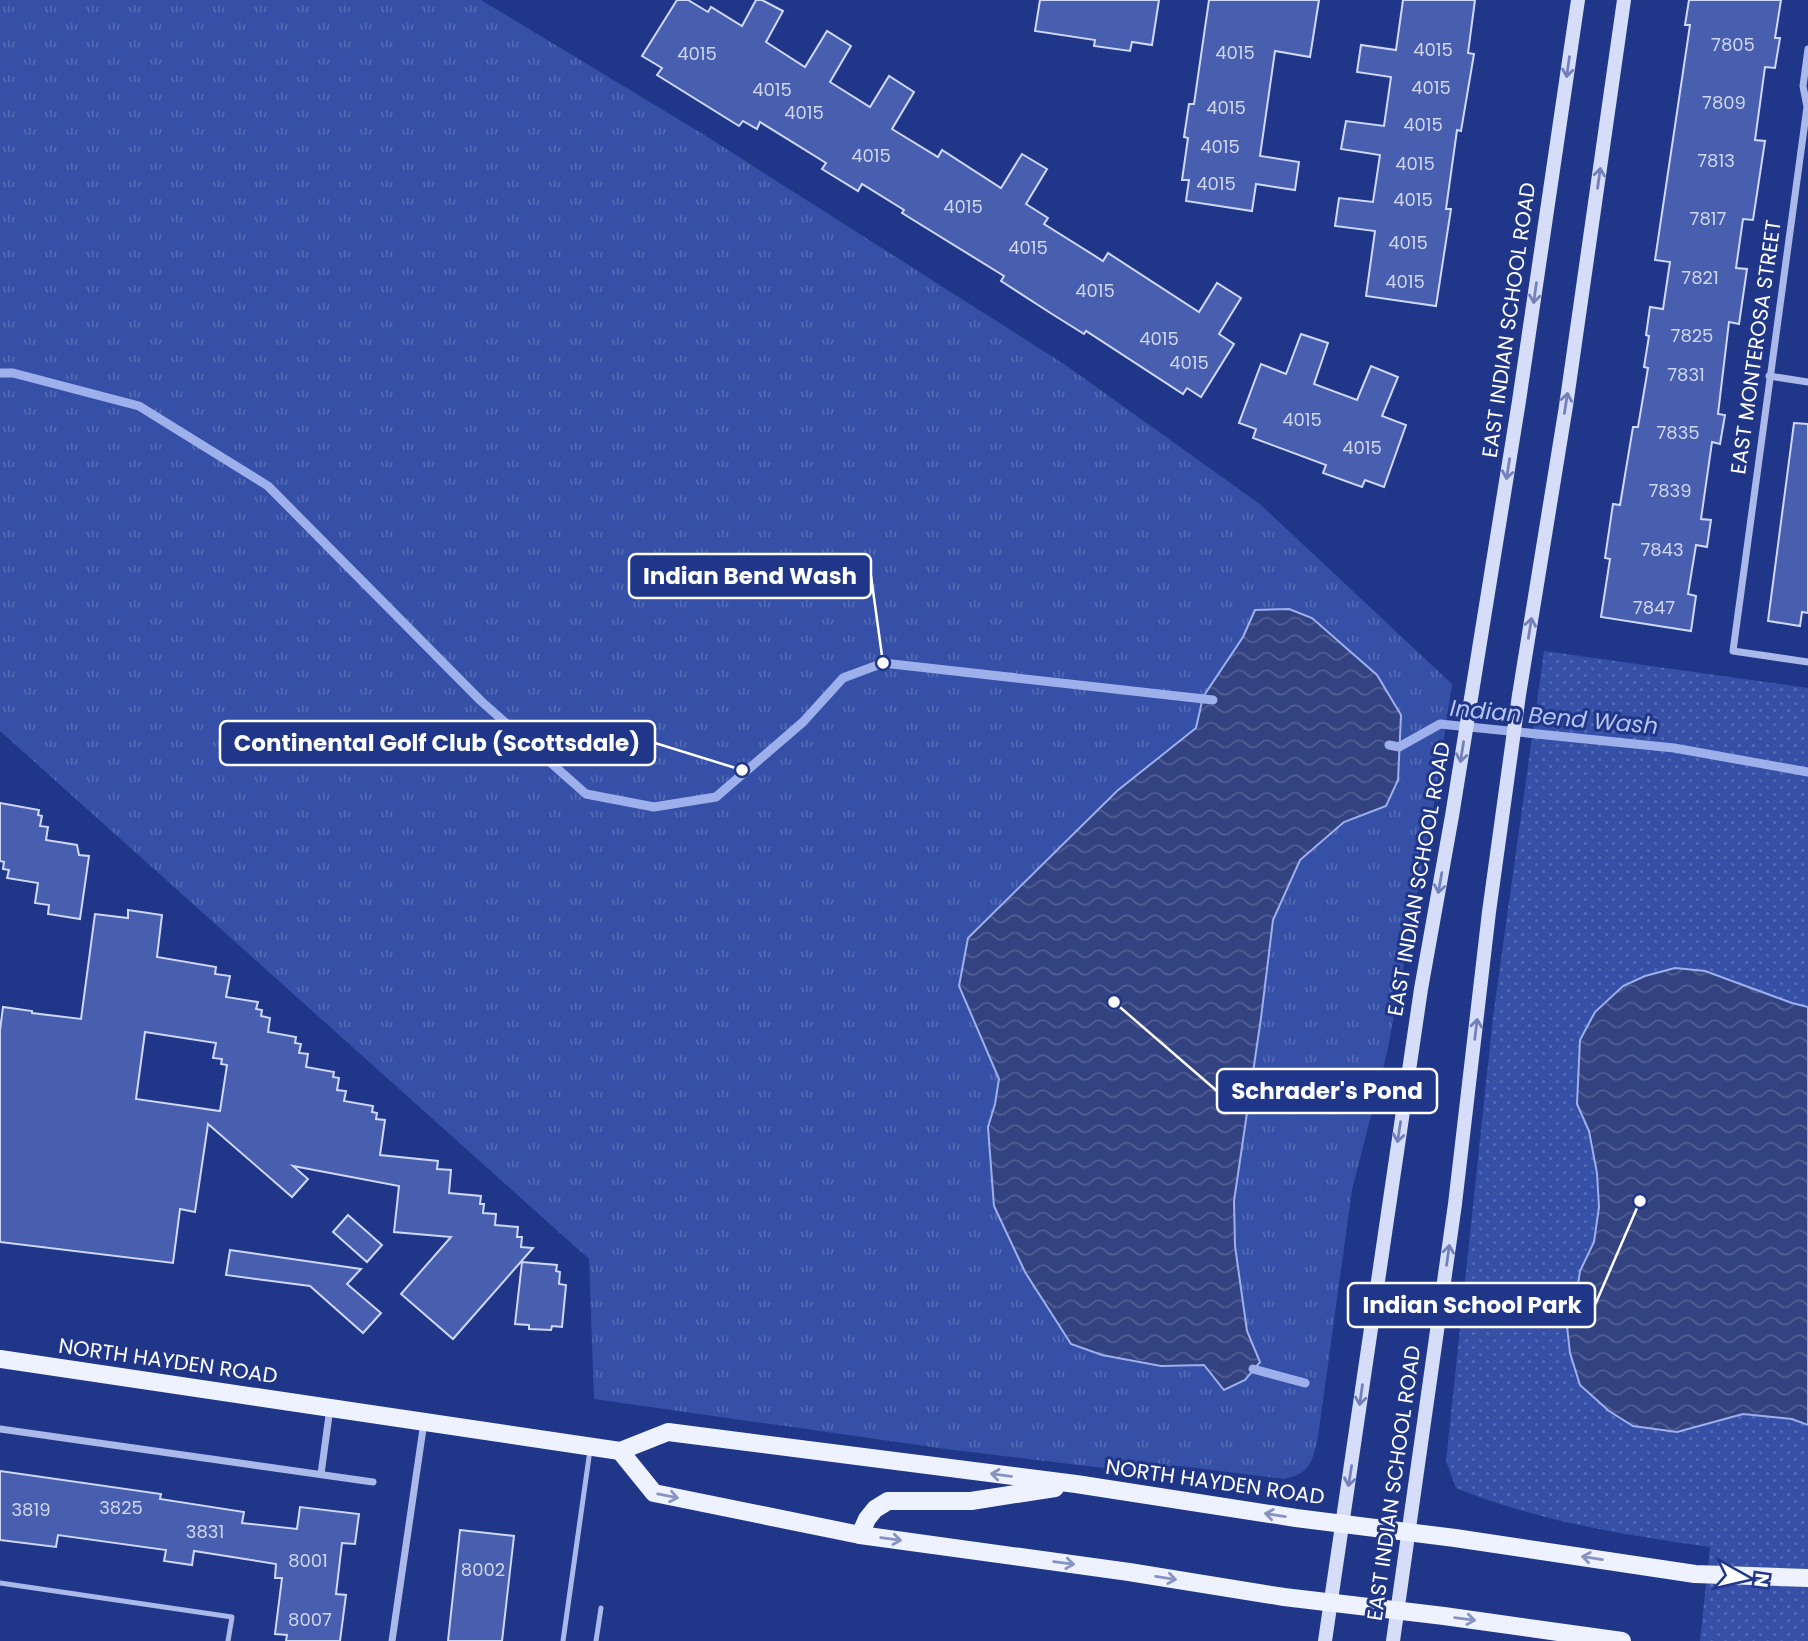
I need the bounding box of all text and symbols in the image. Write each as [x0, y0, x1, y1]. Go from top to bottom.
house number: 7805 [1711, 32, 1755, 57]
house number: 4015 [1413, 37, 1453, 62]
house number: 4015 [1215, 40, 1255, 65]
house number: 4015 [677, 41, 717, 66]
one-way arrow [1561, 56, 1574, 78]
house number: 4015 [1411, 75, 1451, 100]
house number: 4015 [752, 77, 792, 102]
house number: 7809 [1702, 90, 1746, 115]
house number: 4015 [1206, 95, 1246, 120]
house number: 4015 [784, 100, 824, 125]
house number: 4015 [1403, 112, 1443, 137]
house number: 4015 [1200, 134, 1240, 159]
house number: 4015 [851, 143, 891, 168]
house number: 7813 [1697, 148, 1735, 173]
house number: 4015 [1395, 151, 1435, 176]
one-way arrow [1593, 167, 1606, 190]
house number: 4015 [1196, 171, 1236, 196]
street label: EAST INDIAN SCHOOL ROAD [1475, 180, 1542, 459]
house number: 4015 [1393, 187, 1433, 212]
house number: 4015 [943, 194, 983, 219]
house number: 7817 [1690, 206, 1727, 231]
street label: EAST MONTEROSA STREET [1723, 218, 1788, 476]
house number: 4015 [1388, 230, 1428, 255]
house number: 4015 [1008, 235, 1048, 260]
house number: 7821 [1681, 265, 1719, 290]
house number: 4015 [1385, 269, 1425, 294]
house number: 4015 [1075, 278, 1115, 303]
one-way arrow [1528, 281, 1541, 303]
house number: 7825 [1671, 323, 1713, 348]
house number: 4015 [1139, 326, 1179, 351]
house number: 4015 [1169, 350, 1209, 375]
house number: 7831 [1667, 362, 1705, 387]
one-way arrow [1560, 392, 1573, 415]
house number: 4015 [1282, 407, 1322, 432]
house number: 7835 [1656, 420, 1700, 445]
house number: 4015 [1342, 435, 1382, 460]
one-way arrow [1501, 457, 1514, 479]
house number: 7839 [1648, 478, 1692, 503]
house number: 7843 [1640, 537, 1684, 562]
callout: Indian Bend Wash [629, 554, 871, 598]
text: Indian Bend Wash [643, 560, 857, 592]
house number: 7847 [1633, 595, 1675, 620]
one-way arrow [1524, 617, 1537, 640]
water label: Indian Bend Wash [1449, 692, 1659, 742]
callout: Continental Golf Club (Scottsdale) [220, 721, 655, 765]
text: Continental Golf Club (Scottsdale) [234, 727, 640, 759]
street label: EAST INDIAN SCHOOL ROAD [1380, 740, 1457, 1018]
one-way arrow [1456, 740, 1469, 763]
one-way arrow [1433, 871, 1446, 894]
one-way arrow [1469, 1018, 1482, 1041]
callout: Schrader's Pond [1217, 1069, 1437, 1113]
text: Schrader's Pond [1231, 1075, 1423, 1107]
one-way arrow [1392, 1120, 1405, 1143]
one-way arrow [1442, 1244, 1455, 1267]
callout: Indian School Park [1348, 1283, 1595, 1327]
text: Indian School Park [1362, 1289, 1582, 1321]
street label: NORTH HAYDEN ROAD [57, 1331, 279, 1390]
street label: EAST INDIAN SCHOOL ROAD [1360, 1343, 1427, 1622]
one-way arrow [1355, 1383, 1368, 1406]
street label: NORTH HAYDEN ROAD [1104, 1452, 1326, 1511]
one-way arrow [1343, 1464, 1356, 1487]
one-way arrow [990, 1468, 1013, 1481]
one-way arrow [656, 1490, 679, 1504]
house number: 3825 [99, 1495, 143, 1520]
house number: 3819 [11, 1497, 51, 1522]
one-way arrow [1264, 1508, 1287, 1521]
house number: 3831 [186, 1519, 224, 1544]
one-way arrow [879, 1533, 902, 1546]
north arrow [1710, 1543, 1780, 1613]
house number: 8001 [288, 1548, 328, 1573]
one-way arrow [1581, 1551, 1604, 1564]
one-way arrow [1052, 1556, 1075, 1569]
house number: 8002 [461, 1557, 505, 1582]
text: N [1747, 1571, 1776, 1589]
one-way arrow [1154, 1572, 1177, 1585]
house number: 8007 [288, 1607, 332, 1632]
one-way arrow [1453, 1612, 1476, 1625]

